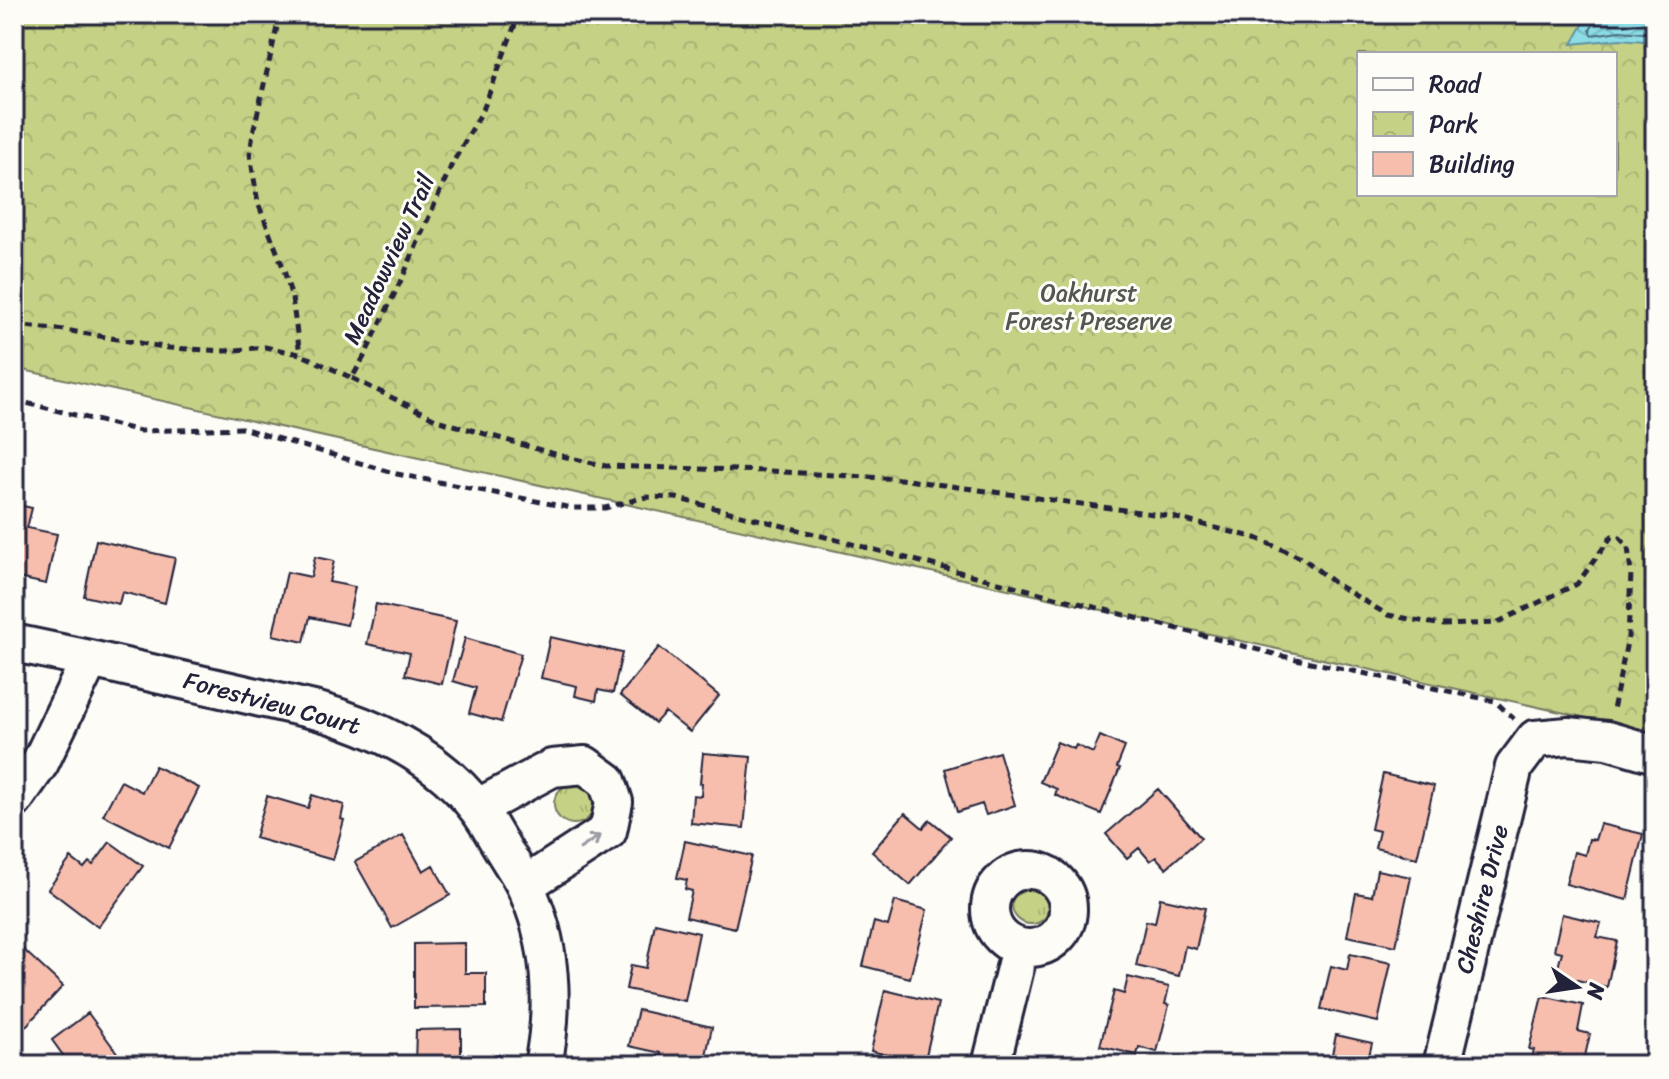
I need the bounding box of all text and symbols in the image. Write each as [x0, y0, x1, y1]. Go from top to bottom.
legend [1357, 52, 1617, 196]
text: Road [1429, 63, 1483, 105]
text: Park [1429, 103, 1478, 145]
text: Building [1429, 143, 1515, 185]
street label: Meadowview Trail [331, 165, 448, 352]
park label: Oakhurst Forest Preserve [1005, 272, 1173, 342]
street label: Forestview Court [179, 659, 365, 747]
street label: Cheshire Drive [1443, 820, 1521, 978]
one-way arrow [579, 834, 601, 851]
north arrow [1537, 947, 1617, 1027]
text: N [1575, 979, 1617, 1004]

